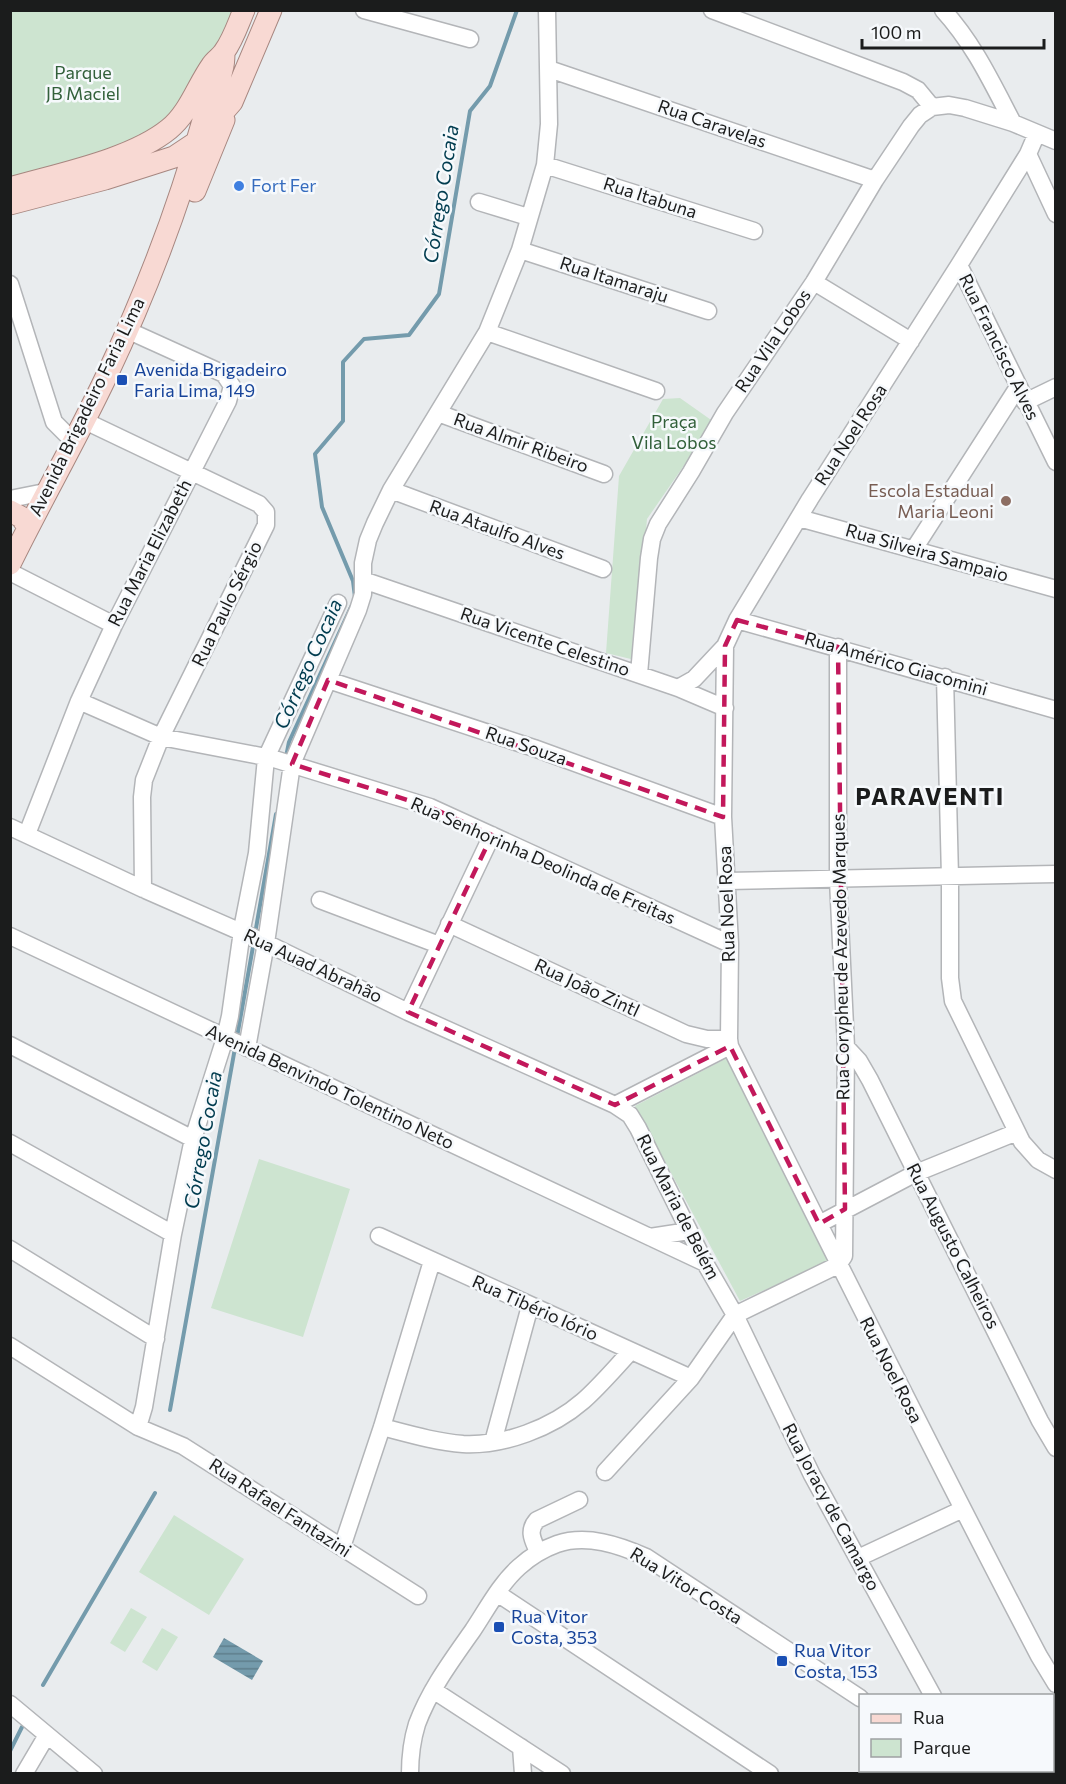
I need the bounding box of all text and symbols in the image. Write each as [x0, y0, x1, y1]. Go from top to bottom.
scale bar [862, 12, 1044, 50]
text: 100 m [871, 21, 921, 43]
park label: Parque JB Maciel [46, 61, 120, 104]
street label: Rua Caravelas [655, 94, 770, 152]
water label: Córrego Cocaia [417, 123, 463, 265]
street label: Rua Itabuna [601, 172, 700, 223]
place label: Fort Fer [251, 174, 316, 196]
marker: Fort Fer [232, 179, 246, 193]
street label: Rua Itamaraju [557, 251, 671, 307]
street label: Rua Francisco Alves [955, 270, 1045, 423]
street label: Rua Vila Lobos [730, 285, 815, 396]
street label: Avenida Brigadeiro Faria Lima [23, 294, 149, 519]
place label: Avenida Brigadeiro Faria Lima, 149 [134, 358, 287, 401]
marker: Avenida Brigadeiro Faria Lima, 149 [115, 373, 129, 387]
street label: Rua Noel Rosa [809, 380, 891, 489]
street label: Rua Almir Ribeiro [451, 407, 592, 477]
park label: Praça Vila Lobos [632, 410, 716, 453]
street label: Rua Maria Elizabeth [103, 475, 196, 630]
place label: Escola Estadual Maria Leoni [868, 479, 994, 522]
street label: Rua Ataulfo Alves [427, 494, 568, 564]
marker: Escola Estadual Maria Leoni [999, 494, 1013, 508]
street label: Rua Silveira Sampaio [843, 518, 1011, 586]
street label: Rua Paulo Sérgio [186, 537, 266, 670]
water label: Córrego Cocaia [268, 595, 346, 732]
street label: Rua Vicente Celestino [458, 602, 633, 680]
street label: Rua Américo Giacomini [802, 626, 990, 700]
street label: Rua Souza [483, 721, 570, 769]
district label: PARAVENTI [855, 781, 1005, 810]
street label: Rua Senhorinha Deolinda de Freitas [408, 792, 679, 929]
street label: Rua Corypheu de Azevedo Marques [826, 813, 854, 1101]
street label: Rua Noel Rosa [713, 845, 739, 963]
street label: Rua Auad Abrahão [241, 923, 386, 1007]
street label: Rua João Zintl [531, 953, 643, 1021]
street label: Avenida Benvindo Tolentino Neto [203, 1019, 458, 1153]
water label: Córrego Cocaia [178, 1069, 226, 1211]
street label: Rua Maria de Belém [633, 1130, 725, 1283]
street label: Rua Augusto Calheiros [903, 1159, 1005, 1332]
street label: Rua Tibério Iório [469, 1269, 602, 1345]
street label: Rua Noel Rosa [856, 1313, 928, 1426]
street label: Rua Joracy de Camargo [778, 1419, 885, 1594]
street label: Rua Rafael Fantazini [205, 1453, 356, 1561]
street label: Rua Vitor Costa [626, 1542, 747, 1628]
place label: Rua Vitor Costa, 353 [511, 1605, 597, 1648]
marker: Rua Vitor Costa, 353 [492, 1620, 506, 1634]
place label: Rua Vitor Costa, 153 [794, 1639, 878, 1682]
marker: Rua Vitor Costa, 153 [775, 1654, 789, 1668]
legend [859, 1694, 1054, 1772]
text: Rua [913, 1706, 944, 1728]
text: Parque [913, 1736, 971, 1758]

